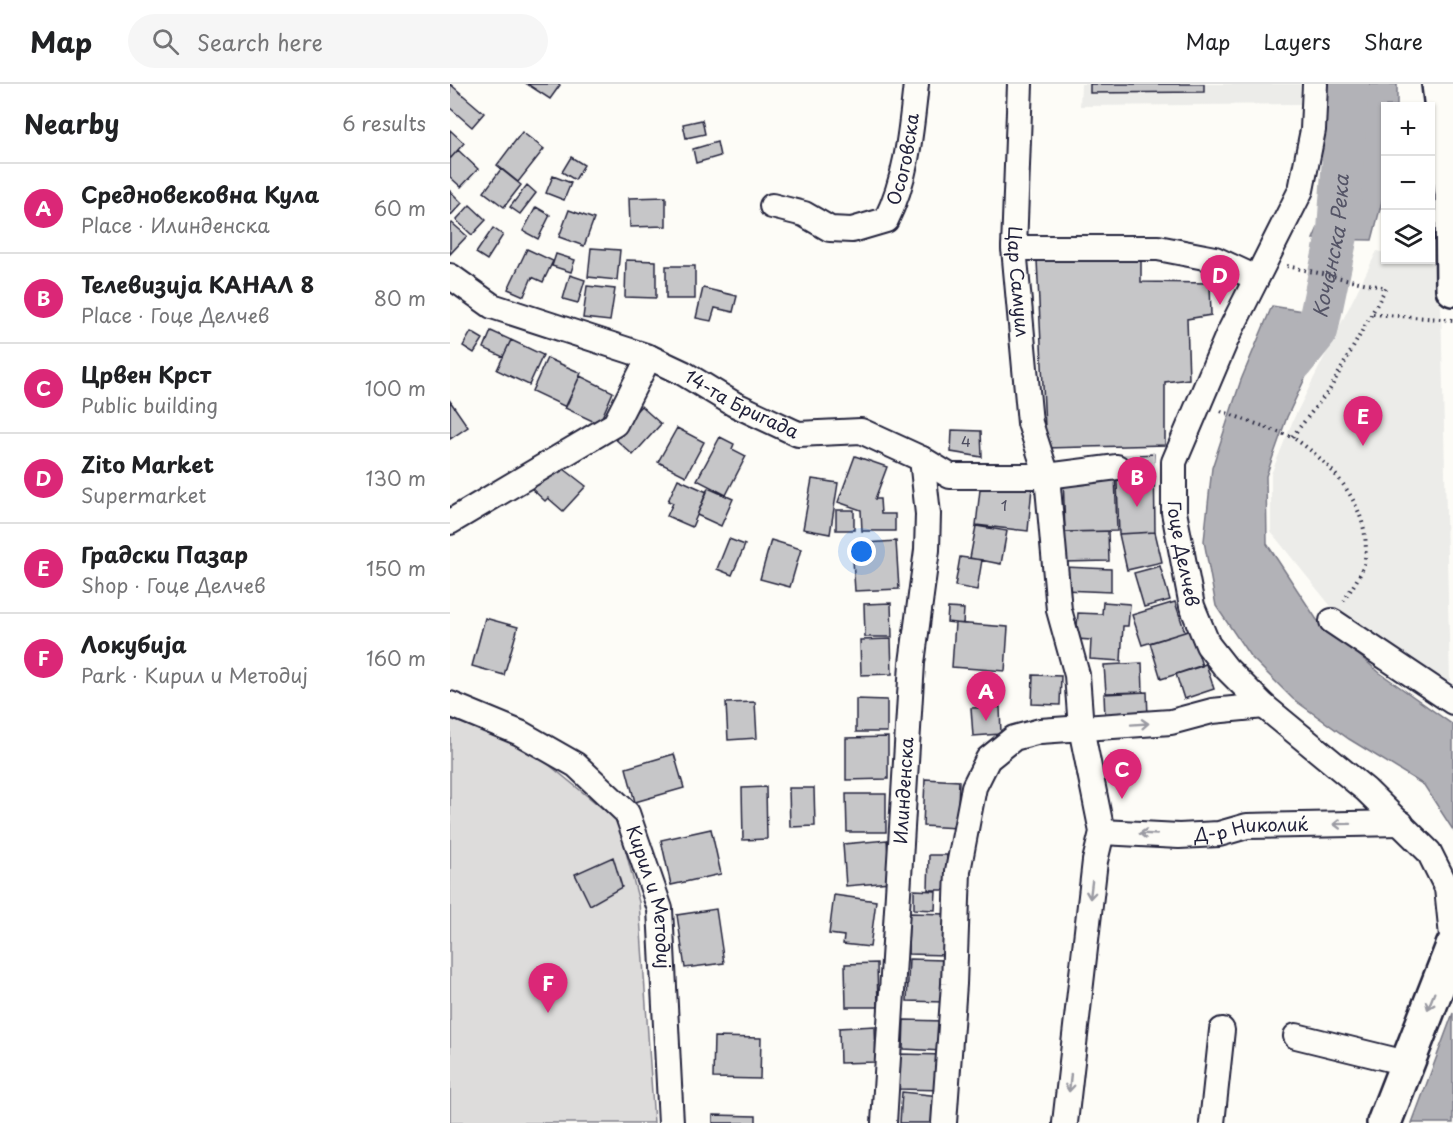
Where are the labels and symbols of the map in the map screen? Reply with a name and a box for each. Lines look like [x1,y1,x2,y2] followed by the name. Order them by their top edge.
[879,111,925,209] street label: Осоговска
[1304,173,1356,320] water label: Кочанска Река
[1002,226,1037,338] street label: Цар Самуил
[1200,256,1240,305] pin: D
[680,362,804,445] street label: 14-та Бригада
[1344,396,1382,446] pin: E
[961,429,971,452] house number: 4
[1118,458,1156,507] pin: B
[1001,493,1007,516] house number: 1
[1162,501,1207,608] street label: Гоце Делчев
[847,537,876,566] your location
[966,672,1006,721] pin: A
[1129,718,1149,729] one-way arrow
[886,735,920,845] street label: Илинденска
[1102,750,1142,799] pin: C
[1193,810,1309,847] street label: Д-р Николиќ
[1333,819,1353,830] one-way arrow
[620,821,678,969] street label: Кирил и Методиј
[1139,829,1159,840] one-way arrow
[1086,879,1097,899] one-way arrow
[528,964,568,1013] pin: F
[1425,991,1436,1009] one-way arrow
[1064,1073,1075,1093] one-way arrow

